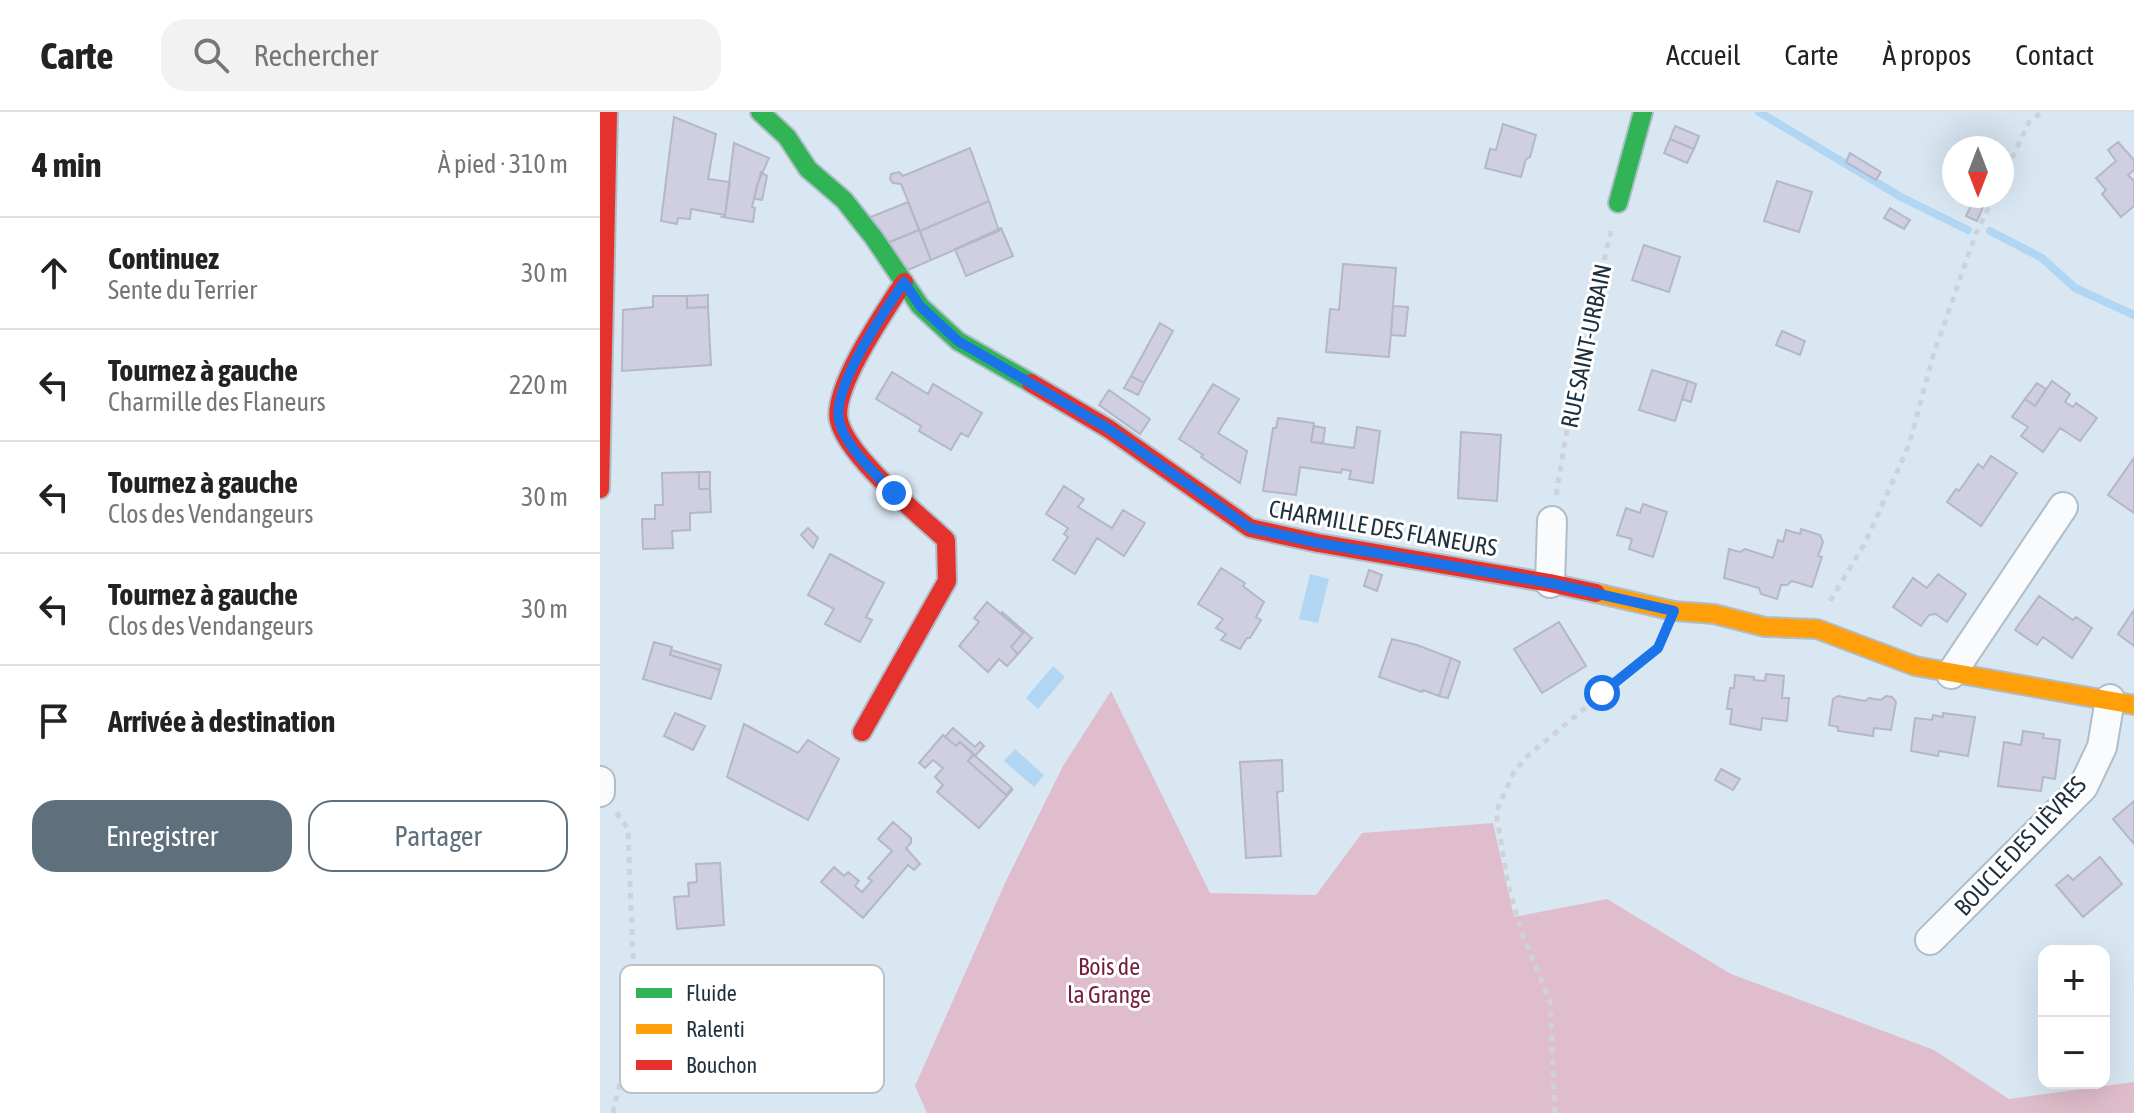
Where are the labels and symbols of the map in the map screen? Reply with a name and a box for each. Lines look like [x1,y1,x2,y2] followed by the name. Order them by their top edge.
[1942,136,2014,208] north arrow
[1555,262,1617,430] street label: RUE SAINT-URBAIN
[876,475,912,511] route end
[1267,495,1499,561] street label: CHARMILLE DES FLANEURS
[1584,675,1620,711] route start
[1949,771,2091,921] street label: BOUCLE DES LIÈVRES
[1067,953,1151,1008] park label: Bois de la Grange
[620,965,884,1093] legend
[686,980,737,1006] text: Fluide
[686,1016,745,1042] text: Ralenti
[686,1052,757,1078] text: Bouchon

